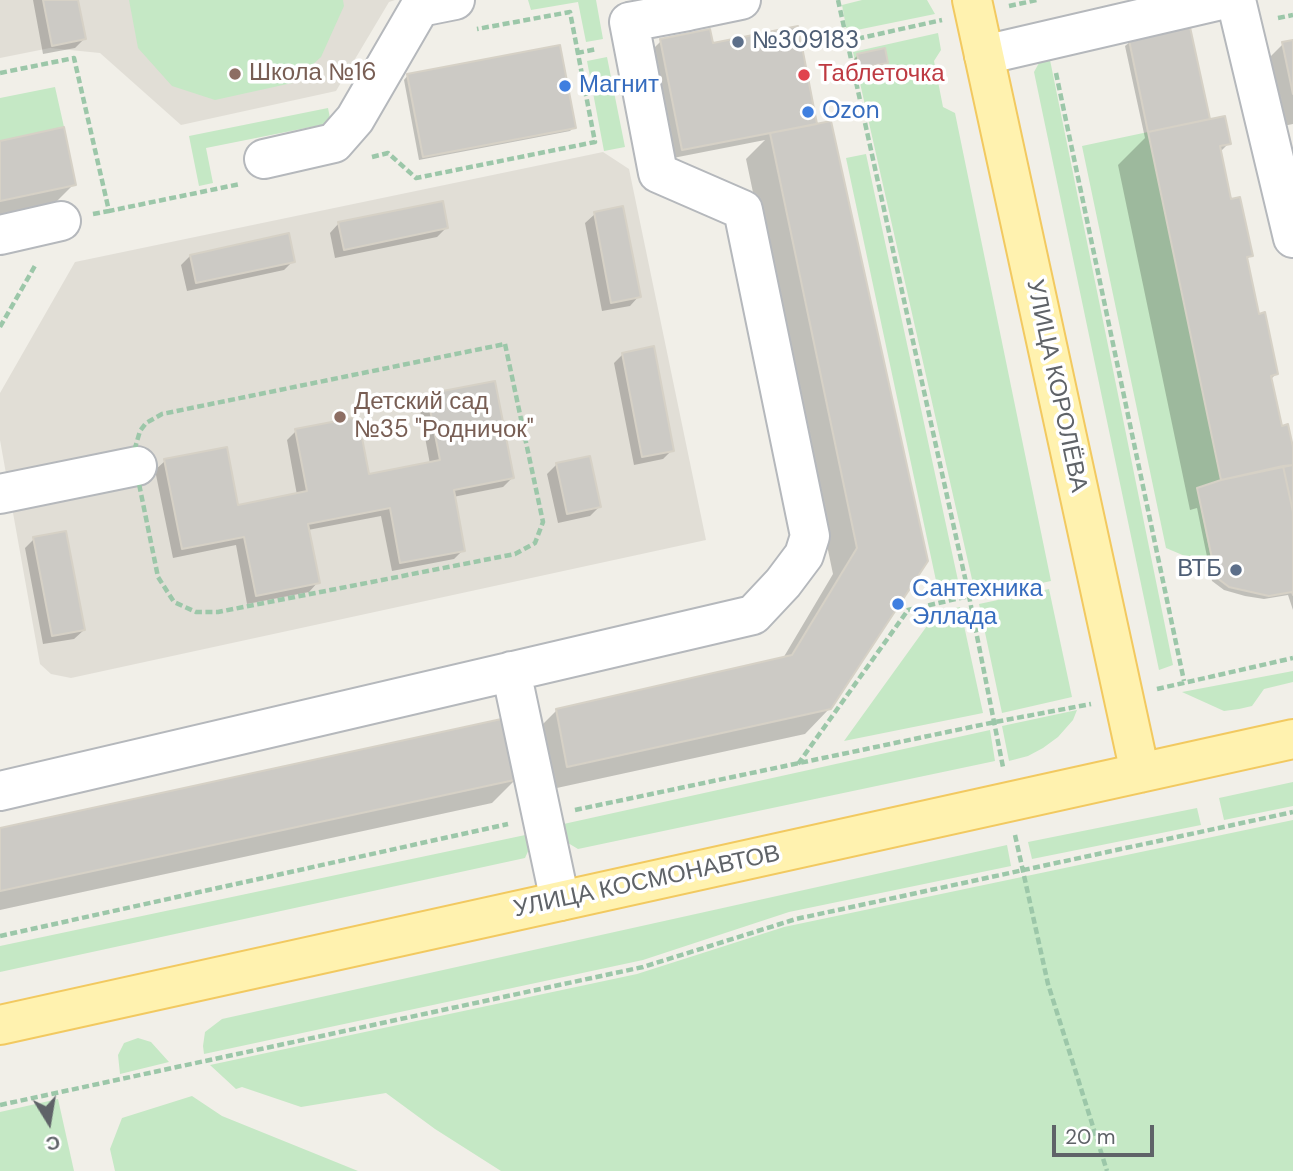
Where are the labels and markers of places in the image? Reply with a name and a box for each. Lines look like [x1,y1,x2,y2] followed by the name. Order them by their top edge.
[752,28,859,56] place label: №309183
[730,34,746,50] marker: №309183
[249,60,377,88] place label: Школа №16
[818,61,945,89] place label: Таблеточка
[227,66,243,82] marker: Школа №16
[796,67,812,83] marker: Таблеточка
[579,72,659,100] place label: Магнит
[557,78,573,94] marker: Магнит
[822,98,880,126] place label: Ozon
[800,104,816,120] marker: Ozon
[354,389,534,445] place label: Детский сад №35 "Родничок"
[332,409,348,425] marker: Детский сад №35 "Родничок"
[1177,556,1222,584] place label: ВТБ
[1228,562,1244,578] marker: ВТБ
[912,576,1043,632] place label: Сантехника Эллада
[890,596,906,612] marker: Сантехника Эллада

